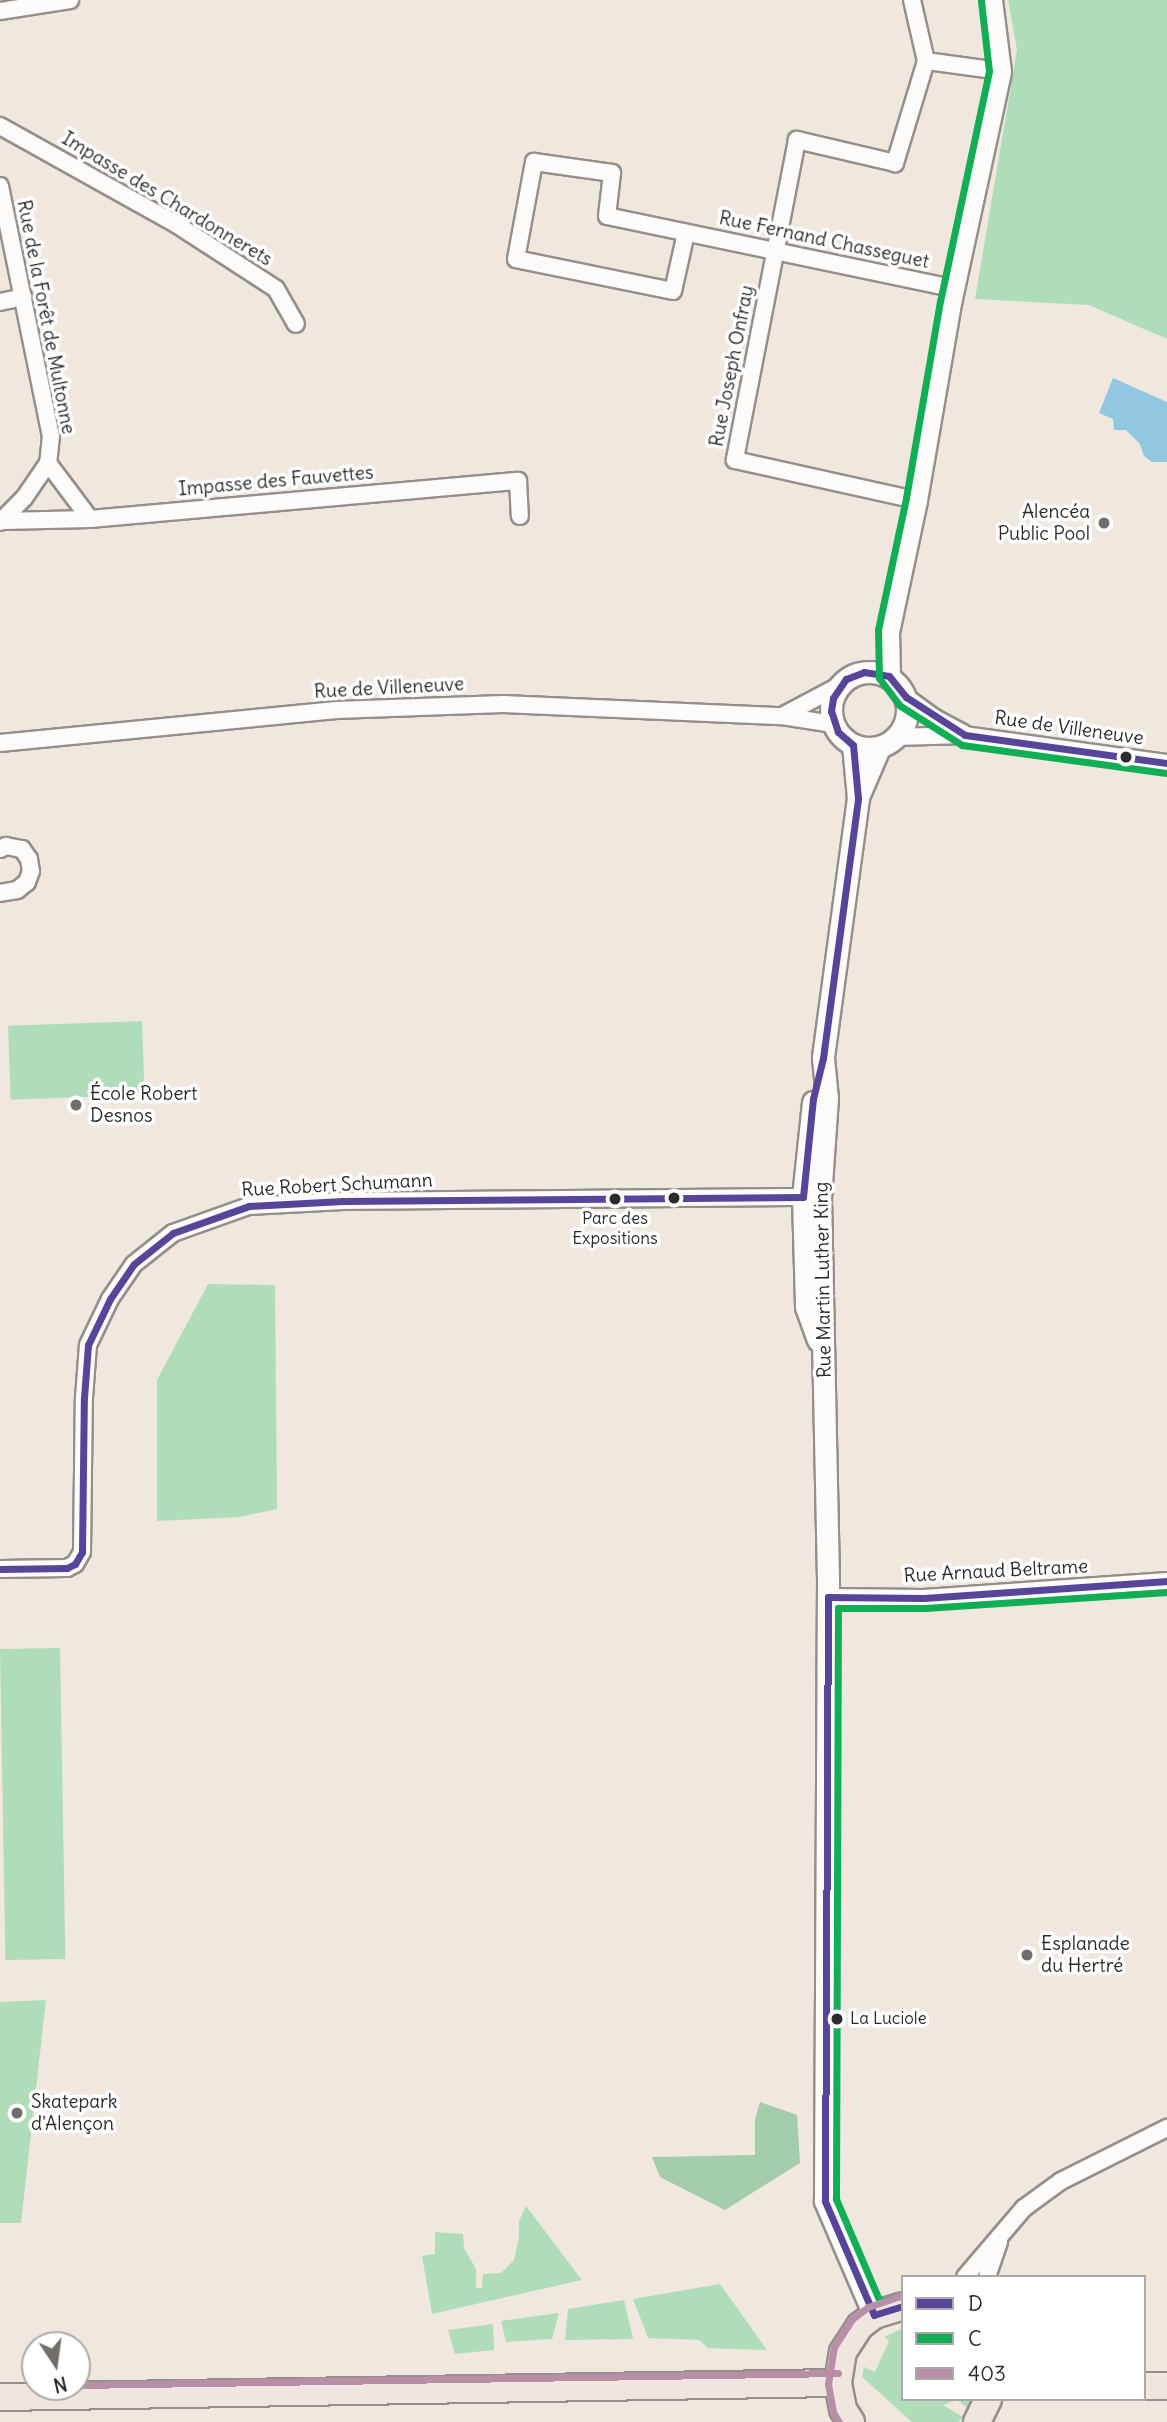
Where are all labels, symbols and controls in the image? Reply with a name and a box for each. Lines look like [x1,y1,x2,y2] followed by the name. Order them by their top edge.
[58,127,276,271] street label: Impasse des Chardonnerets
[12,198,80,436] street label: Rue de la Forêt de Multonne
[717,207,931,273] street label: Rue Fernand Chasseguet
[705,283,759,449] street label: Rue Joseph Onfray
[178,461,374,501] street label: Impasse des Fauvettes
[998,501,1090,545] place label: Alencéa Public Pool
[1096,515,1112,531] marker: Alencéa Public Pool
[313,673,465,703] street label: Rue de Villeneuve
[993,706,1145,750] street label: Rue de Villeneuve
[1119,750,1133,764] unlabelled marker
[90,1083,198,1127] place label: École Robert Desnos
[68,1097,84,1113] marker: École Robert Desnos
[241,1169,433,1201] street label: Rue Robert Schumann
[810,1182,836,1378] street label: Rue Martin Luther King
[667,1191,681,1205] unlabelled marker
[608,1192,622,1206] marker: Parc des Expositions
[572,1209,658,1249] place label: Parc des Expositions
[903,1555,1089,1587] street label: Rue Arnaud Beltrame
[1041,1933,1130,1977] place label: Esplanade du Hertré
[1019,1947,1035,1963] marker: Esplanade du Hertré
[850,2009,927,2029] place label: La Luciole
[830,2012,844,2026] marker: La Luciole
[31,2091,118,2135] place label: Skatepark d'Alençon
[9,2105,25,2121] marker: Skatepark d'Alençon
[901,2275,1146,2401] legend
[968,2290,983,2317] text: D
[968,2325,982,2352] text: C
[21,2331,91,2401] north arrow
[968,2360,1006,2387] text: 403
[51,2371,69,2398] text: N

